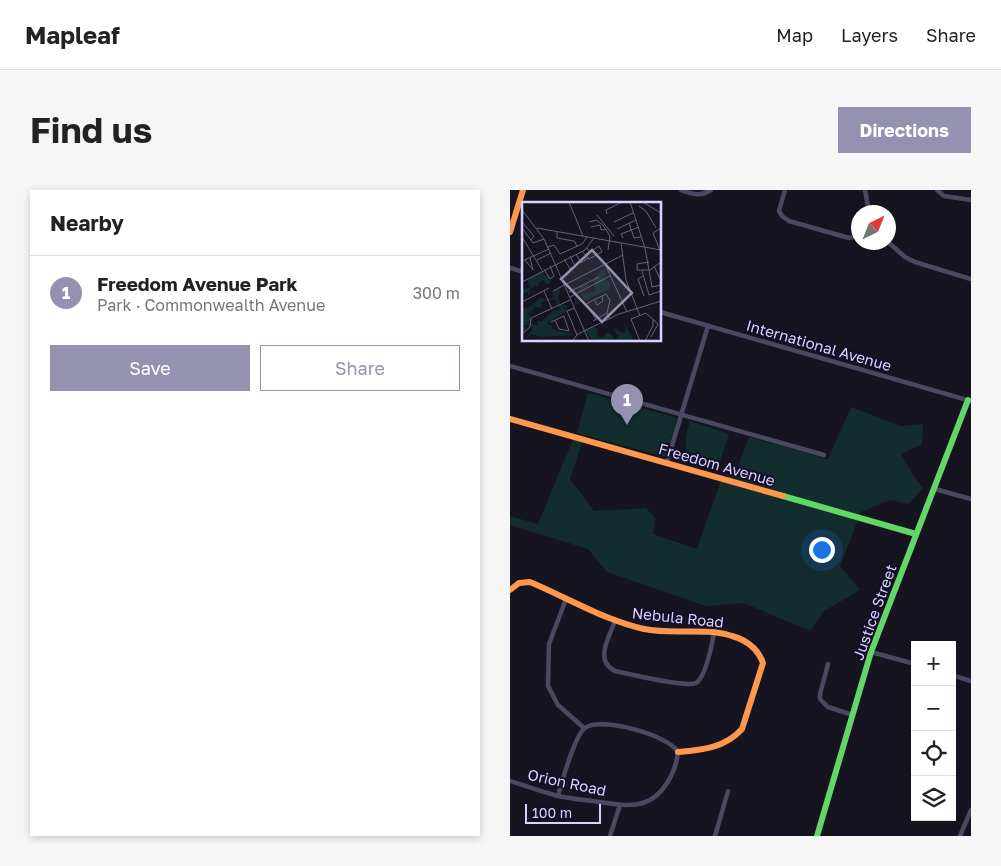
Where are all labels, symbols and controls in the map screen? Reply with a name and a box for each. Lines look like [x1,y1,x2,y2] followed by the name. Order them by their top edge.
[25,20,120,49] text: Mapleaf
[776,24,813,46] text: Map
[841,24,898,46] text: Layers
[926,24,976,46] text: Share
[838,107,971,153] button: Directions
[30,109,152,151] text: Find us
[522,202,661,341] inset map
[851,205,896,250] north arrow
[50,210,124,236] text: Nearby
[97,272,298,295] text: Freedom Avenue Park
[62,283,70,303] text: 1
[413,283,460,303] text: 300 m
[97,295,325,315] text: Park · Commonwealth Avenue
[744,316,894,374] street label: International Avenue
[50,345,250,391] button: Save
[260,345,460,391] button: Share
[611,384,643,425] pin: 1
[657,439,778,489] street label: Freedom Avenue
[809,537,835,563] your location
[848,562,900,662] street label: Justice Street
[631,603,725,631] street label: Nebula Road
[911,641,956,821] map controls
[911,641,956,686] button: +
[911,686,956,731] button: −
[911,731,956,776] button: locate
[526,765,608,799] street label: Orion Road
[911,776,956,821] button: layers
[525,801,601,824] scale bar
[532,804,572,821] text: 100 m

